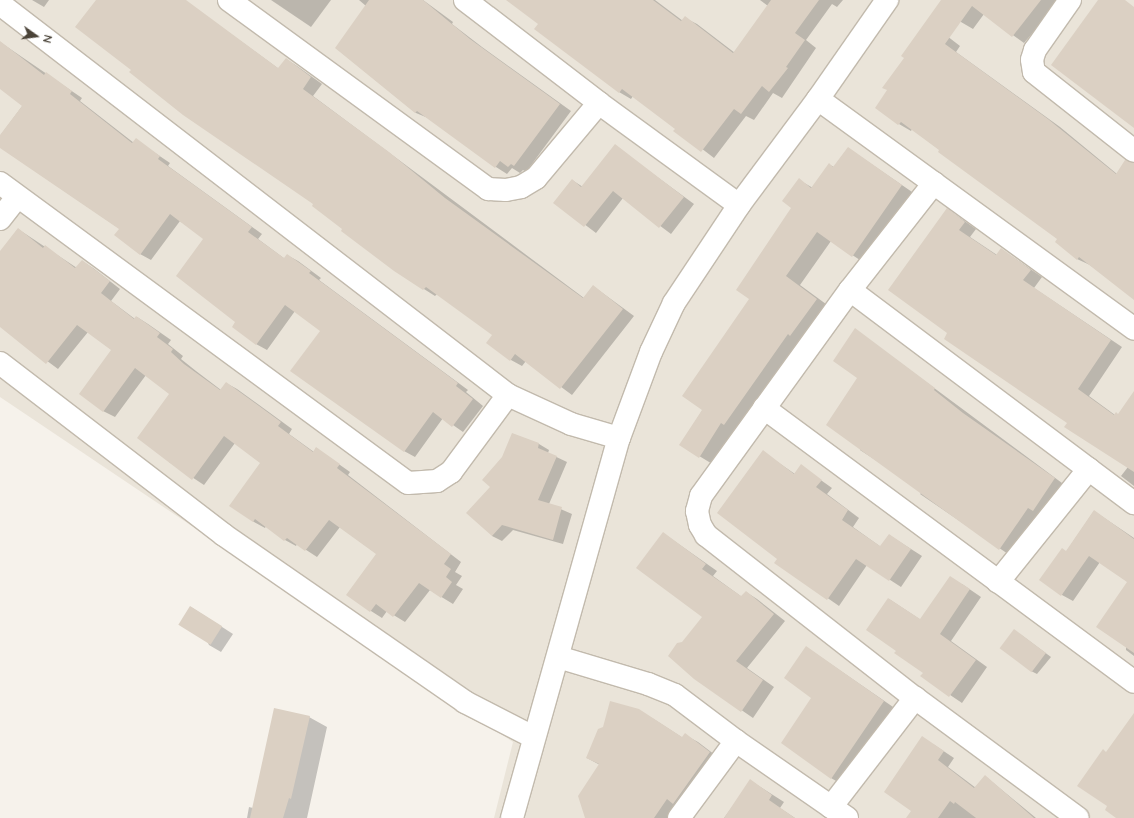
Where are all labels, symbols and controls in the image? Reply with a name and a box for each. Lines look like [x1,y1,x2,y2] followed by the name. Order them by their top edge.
[16,16,56,56] north arrow
[40,33,55,45] text: N

